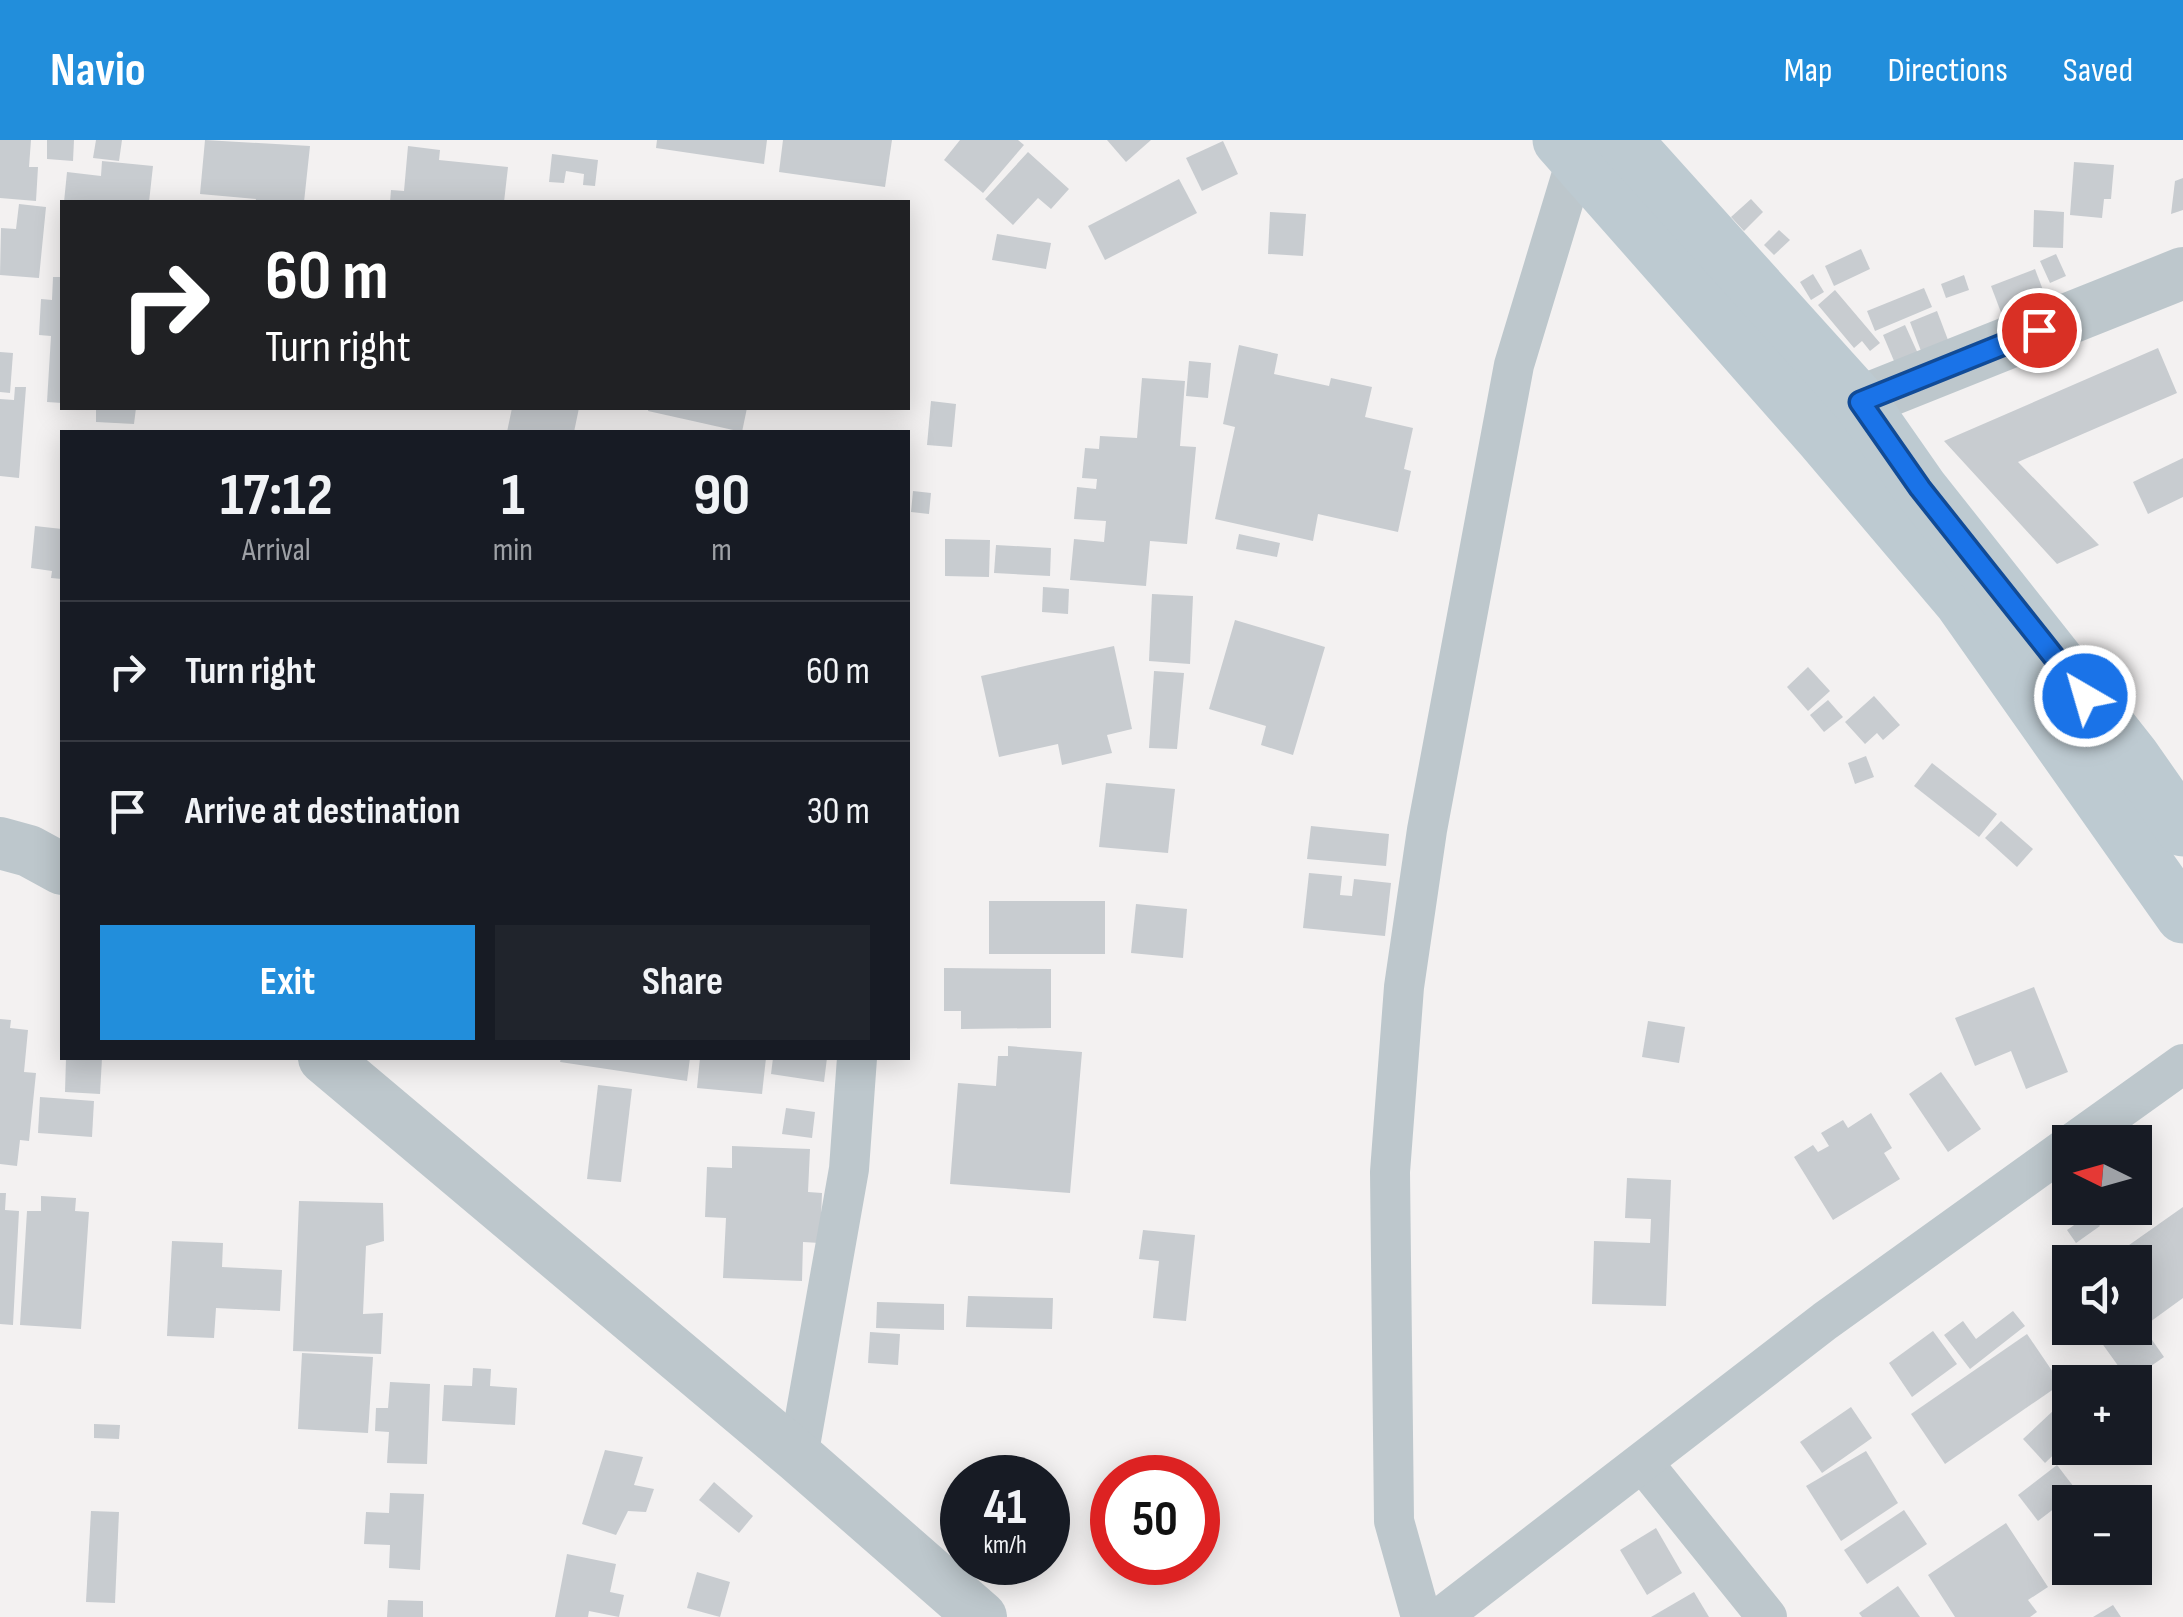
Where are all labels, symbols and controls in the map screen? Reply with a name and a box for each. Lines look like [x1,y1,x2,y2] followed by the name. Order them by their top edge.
[50,42,146,99] text: Navio
[1784,49,1833,92] text: Map
[1888,49,2008,92] text: Directions
[2063,49,2133,92] text: Saved
[265,235,389,319] text: 60 m
[100,240,230,370] icon: right
[1997,288,2082,373] pin
[2012,303,2067,358] icon: arrive
[265,320,411,375] text: Turn right
[220,460,333,532] text: 17:12
[501,460,525,532] text: 1
[693,460,750,532] text: 90
[242,531,311,570] text: Arrival
[493,531,533,570] text: min
[711,531,732,570] text: m
[100,644,155,699] icon: right
[2033,644,2137,748] position arrow
[185,649,316,694] text: Turn right
[806,649,870,694] text: 60 m
[100,784,155,839] icon: arrive
[185,789,460,834] text: Arrive at destination
[807,789,870,834] text: 30 m
[100,925,475,1040] button: Exit
[495,925,870,1040] button: Share
[2052,1125,2152,1225] north arrow
[2052,1125,2152,1585] map controls
[2052,1245,2152,1345] button: sound
[2052,1365,2152,1465] button: +
[1090,1455,1220,1585] speed limit sign: 50
[984,1478,1026,1538] text: 41
[2052,1485,2152,1585] button: −
[983,1530,1027,1561] text: km/h

